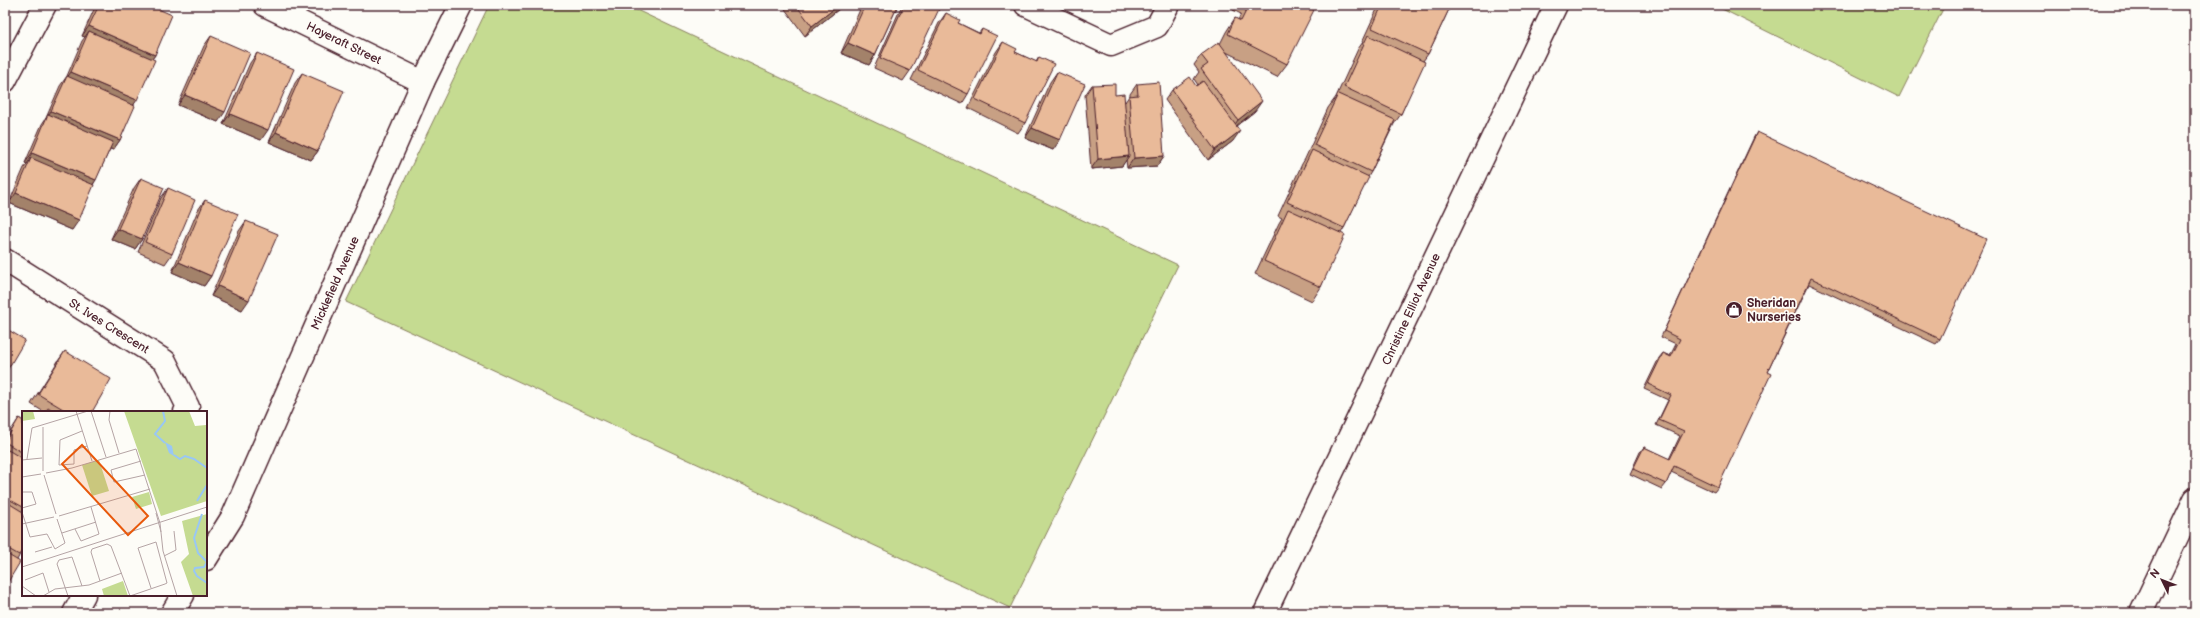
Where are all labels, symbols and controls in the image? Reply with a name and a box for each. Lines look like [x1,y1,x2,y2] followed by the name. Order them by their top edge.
[304,19,384,68] street label: Hayeraft Street
[308,234,363,332] street label: Micklefield Avenue
[1379,251,1444,368] street label: Christine Elliot Avenue
[66,296,152,357] street label: St. Ives Crescent
[1747,296,1801,325] place label: Sheridan Nurseries
[1724,300,1744,320] shop icon: Sheridan Nurseries
[22,411,207,596] inset map
[2142,560,2182,600] north arrow
[2147,566,2163,581] text: N

